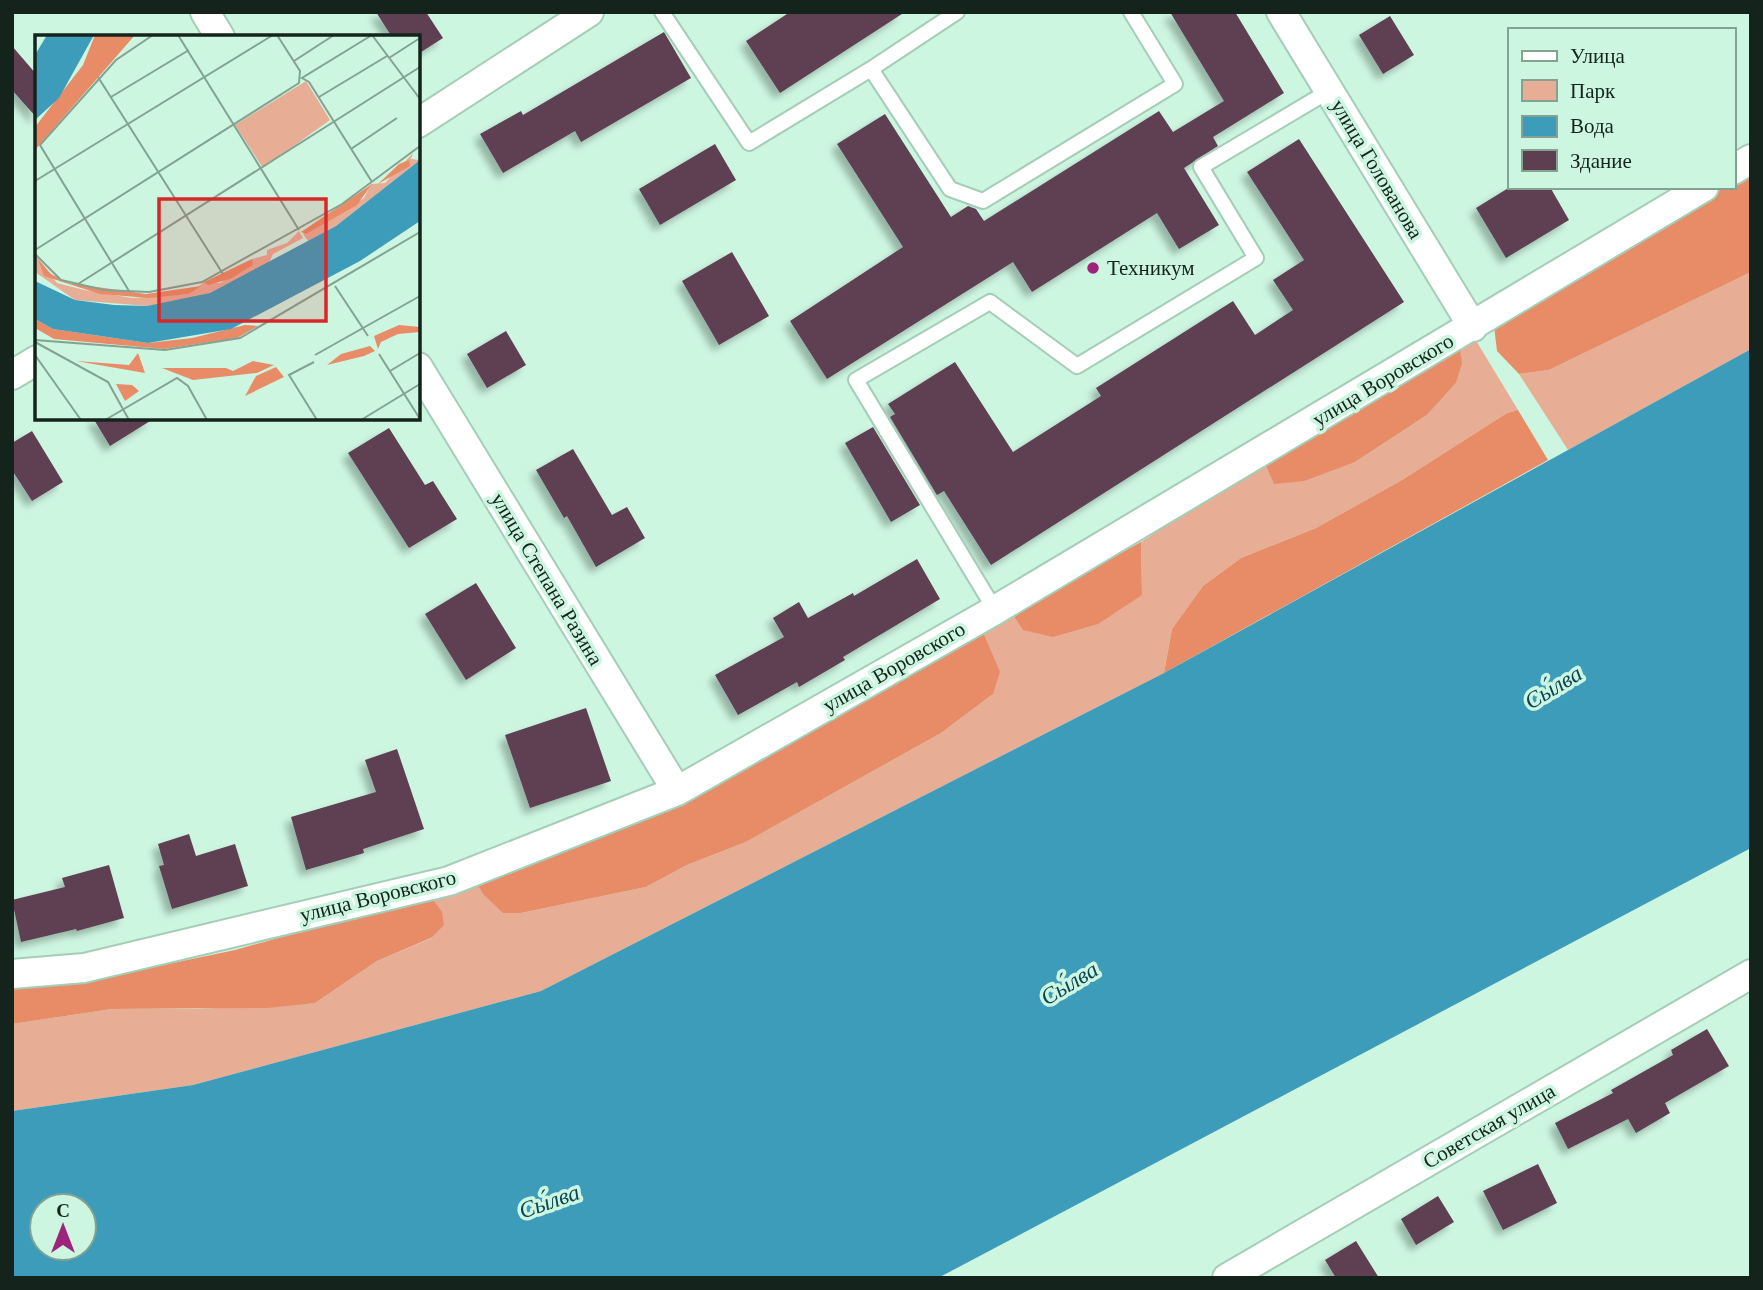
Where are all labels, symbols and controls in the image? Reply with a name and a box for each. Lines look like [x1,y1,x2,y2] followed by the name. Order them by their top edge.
[1508,28,1735,189] legend
[35,35,420,420] inset map
[1570,44,1625,68] text: Улица
[1570,79,1616,103] text: Парк
[1326,95,1428,244] street label: улица Голованова
[1570,114,1615,138] text: Вода
[1570,149,1632,173] text: Здание
[1107,256,1194,280] place label: Техникум
[1085,260,1101,276] marker: Техникум
[1308,329,1458,431] street label: улица Воровского
[486,488,608,670] street label: улица Степана Разина
[819,617,969,717] street label: улица Воровского
[1520,660,1586,714] water label: Сы́лва
[297,865,459,927] street label: улица Воровского
[1036,956,1102,1010] water label: Сы́лва
[1419,1078,1560,1173] street label: Советская улица
[515,1179,583,1223] water label: Сы́лва
[28,1192,98,1262] north arrow
[56,1200,70,1221] text: С

